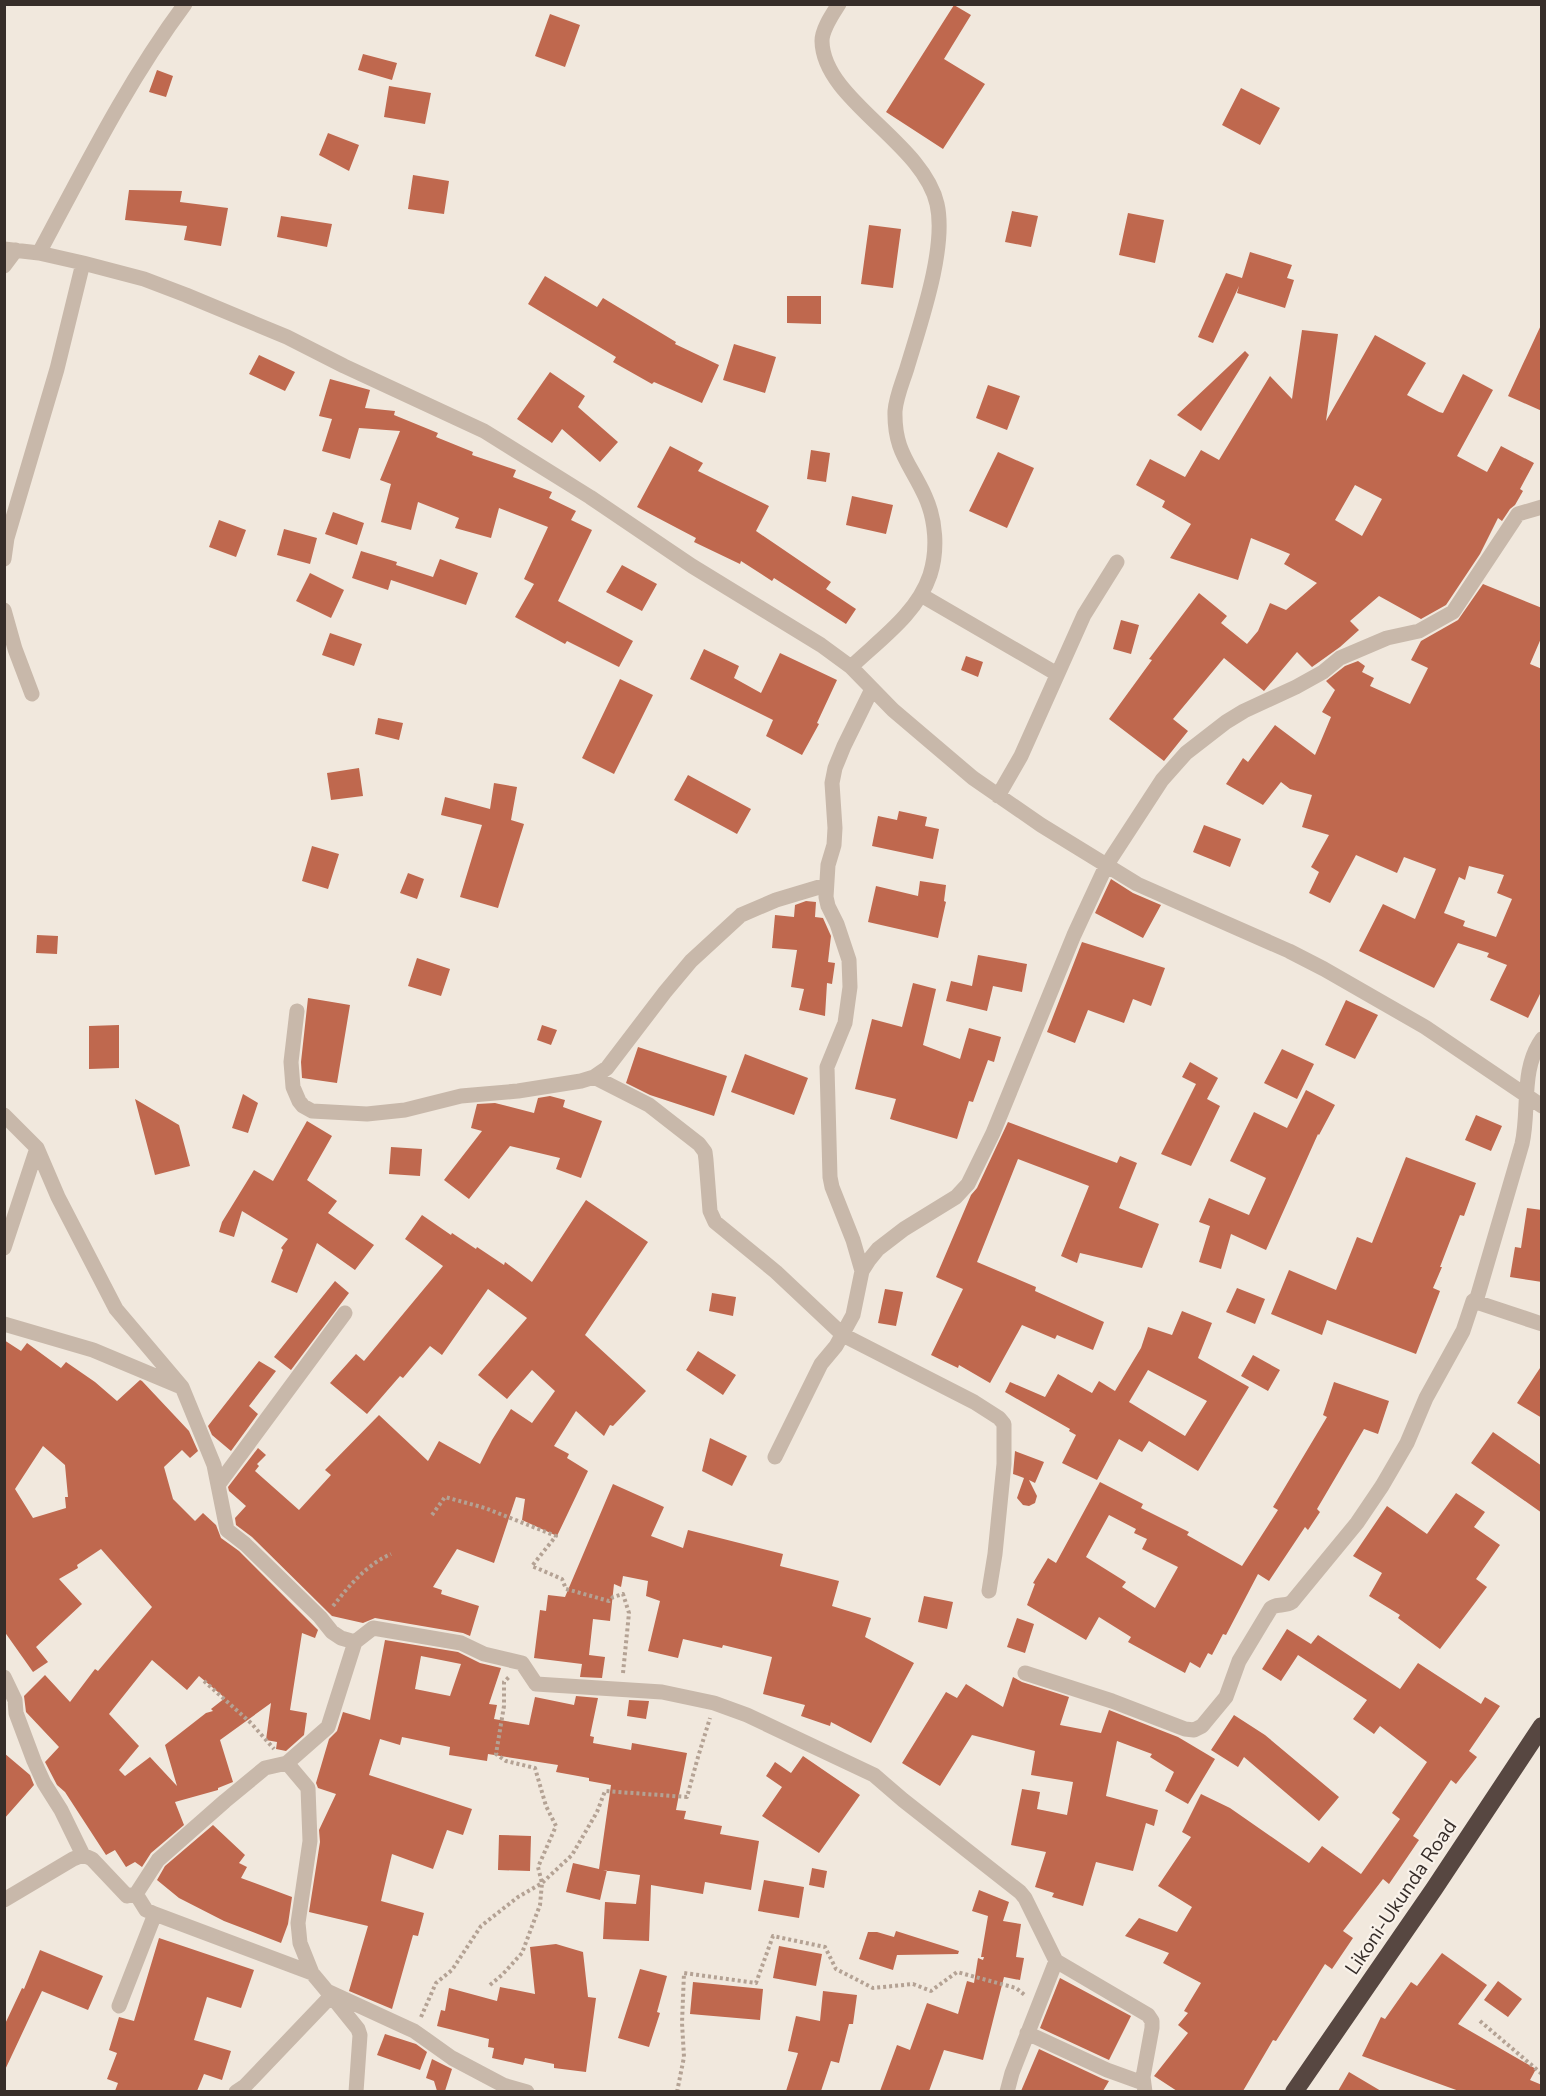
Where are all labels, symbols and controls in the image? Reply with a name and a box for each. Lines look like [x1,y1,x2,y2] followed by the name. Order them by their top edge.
[1339,1814,1463,1980] street label: Likoni-Ukunda Road

